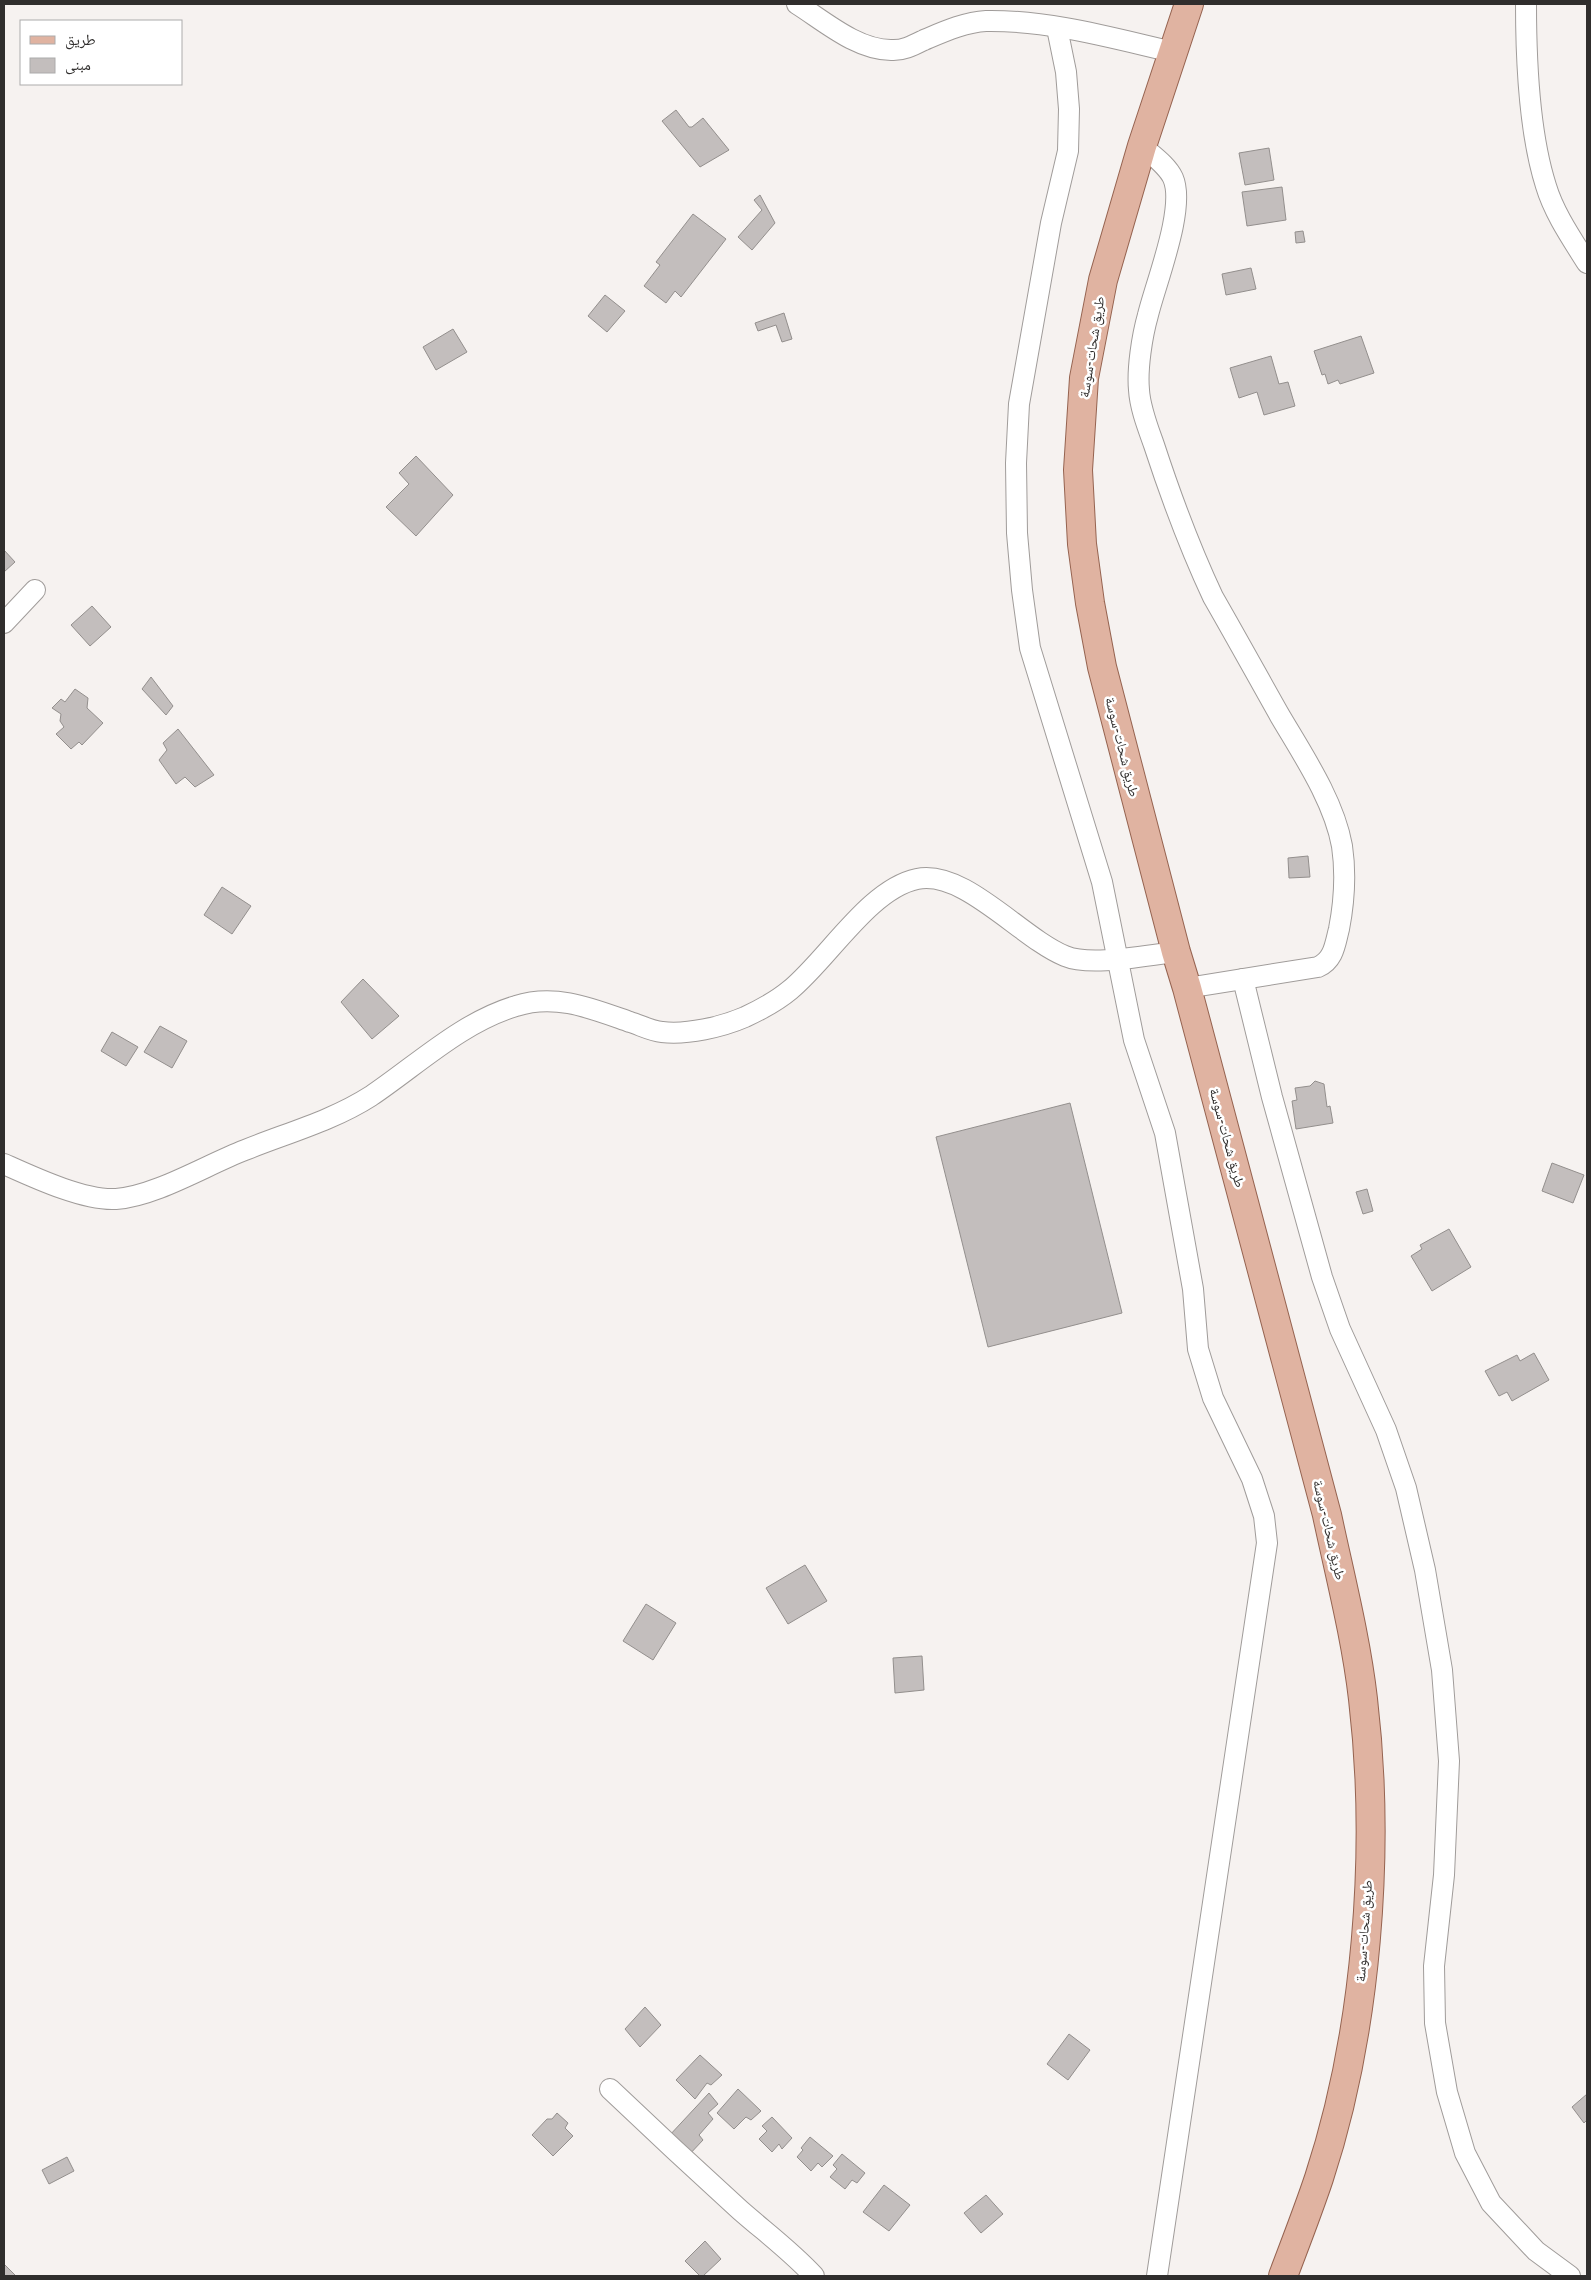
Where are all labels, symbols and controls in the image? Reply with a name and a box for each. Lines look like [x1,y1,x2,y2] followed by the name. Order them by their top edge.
[20,20,182,85] legend
[65,31,96,50] text: طريق
[65,56,91,75] text: مبنى
[1076,295,1109,399] street label: طريق شحات-سوسة
[1100,695,1143,799] street label: طريق شحات-سوسة
[1205,1086,1248,1190] street label: طريق شحات-سوسة
[1308,1478,1349,1582] street label: طريق شحات-سوسة
[1352,1879,1377,1983] street label: طريق شحات-سوسة

